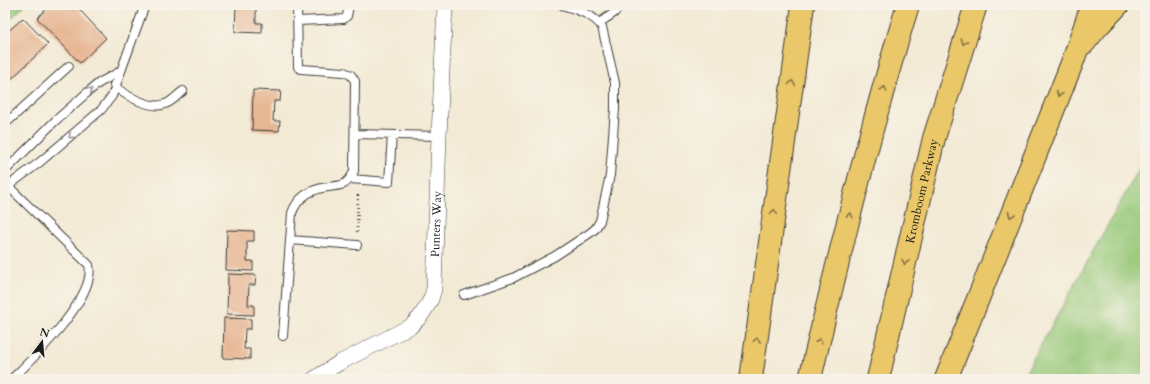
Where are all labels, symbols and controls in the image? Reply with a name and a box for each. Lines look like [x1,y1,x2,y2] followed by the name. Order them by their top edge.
[960,39,969,46] one-way arrow
[788,80,797,86] one-way arrow
[879,86,887,92] one-way arrow
[85,88,92,95] one-way arrow
[1056,90,1064,97] one-way arrow
[68,131,76,138] one-way arrow
[902,136,942,245] street label: Kromboom Parkway
[427,190,445,257] street label: Punters Way
[770,209,779,215] one-way arrow
[1008,211,1016,218] one-way arrow
[845,212,854,219] one-way arrow
[902,259,910,265] one-way arrow
[22,322,62,362] north arrow
[38,324,52,342] text: N
[752,337,761,343] one-way arrow
[814,338,822,344] one-way arrow

